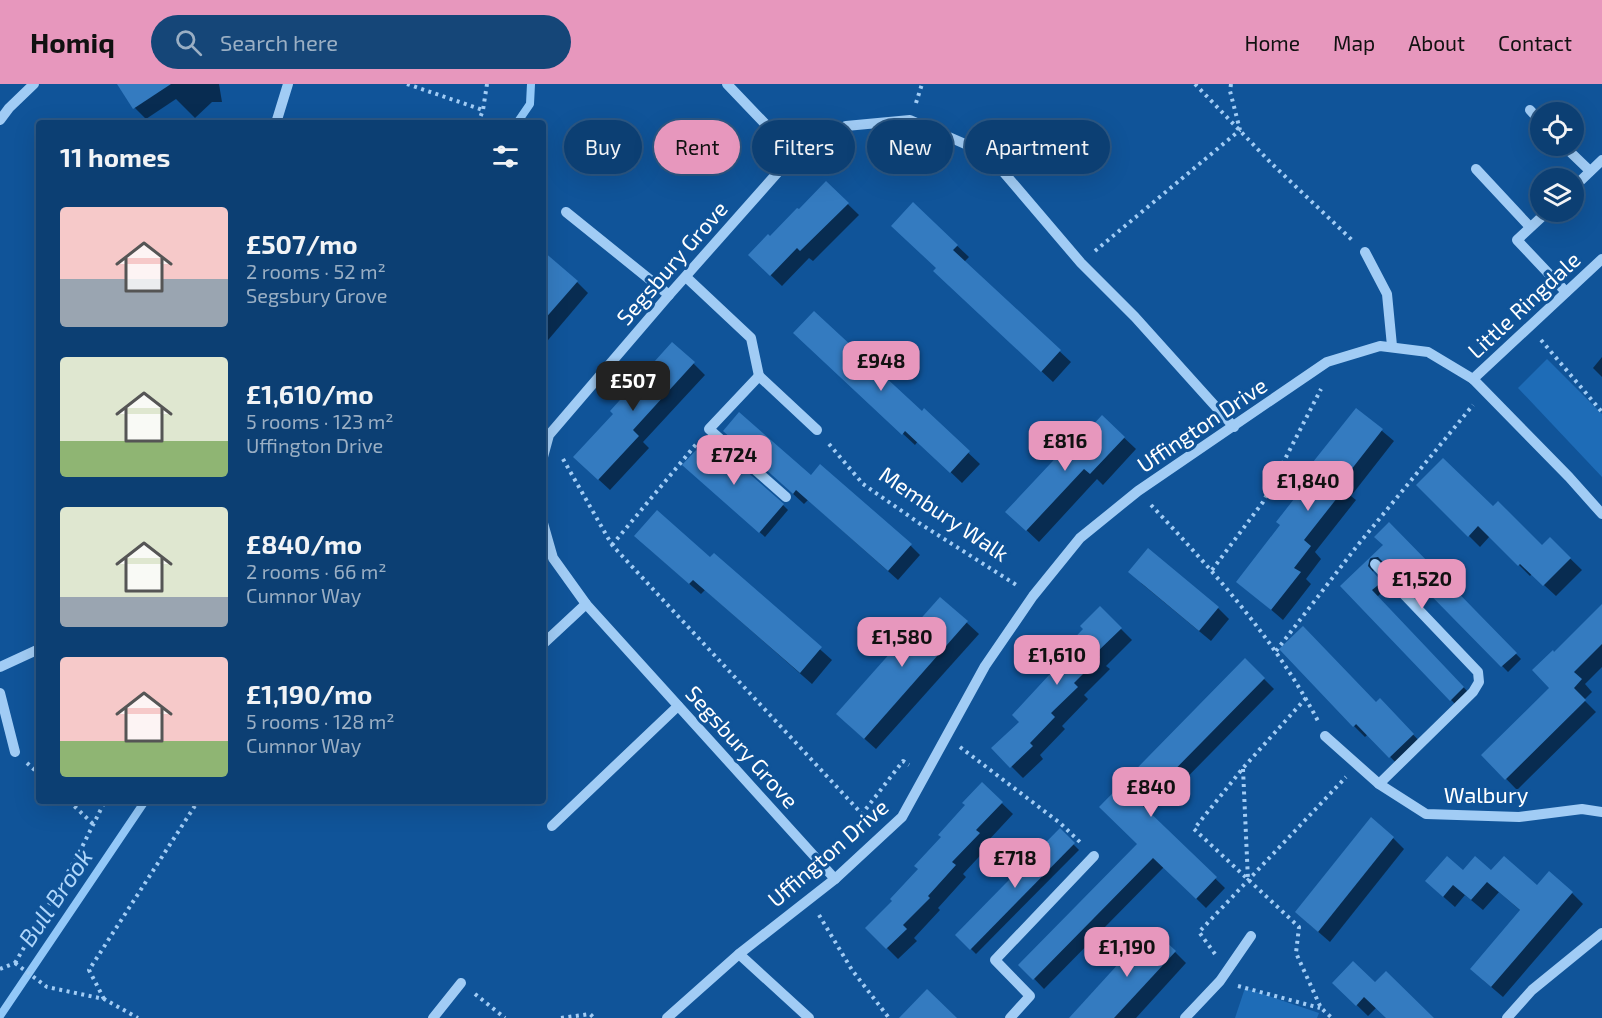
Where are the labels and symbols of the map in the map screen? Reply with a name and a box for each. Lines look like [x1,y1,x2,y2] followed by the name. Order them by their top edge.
[610,195,732,330] street label: Segsbury Grove
[1462,246,1585,363] street label: Little Ringdale
[845,341,917,392] pin: £948
[597,361,669,412] pin: £507
[1132,371,1271,477] street label: Uffington Drive
[1029,421,1101,472] pin: £816
[698,435,770,486] pin: £724
[875,460,1014,566] street label: Membury Walk
[1259,461,1357,512] pin: £1,840
[1373,559,1471,610] pin: £1,520
[853,617,951,668] pin: £1,580
[1008,635,1106,686] pin: £1,610
[681,680,804,813] street label: Segsbury Grove
[1115,767,1187,818] pin: £840
[1444,781,1529,807] street label: Walbury
[762,793,893,912] street label: Uffington Drive
[979,838,1051,889] pin: £718
[12,843,98,951] water label: Bull Brook
[1078,927,1176,978] pin: £1,190

